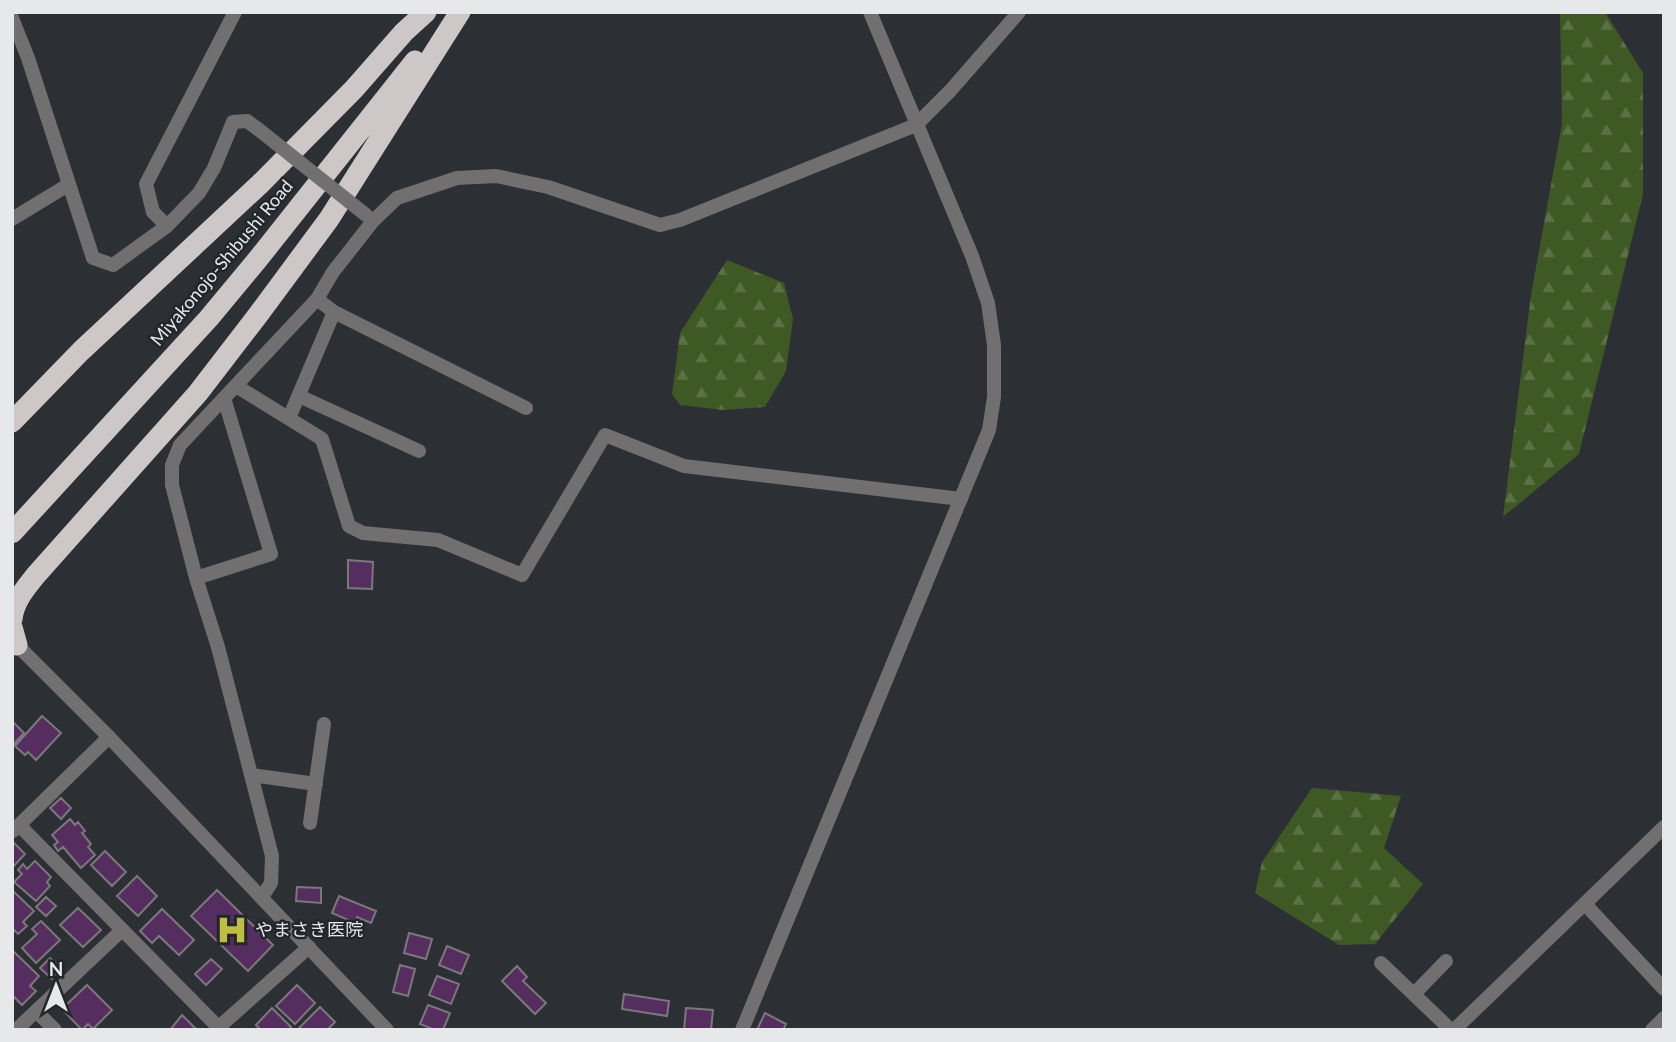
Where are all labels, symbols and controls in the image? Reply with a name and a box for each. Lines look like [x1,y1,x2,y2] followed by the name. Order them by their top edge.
[145,175,297,350] street label: Miyakonojo-Shibushi Road
[215,913,249,947] hospital icon: やまさき医院
[255,918,363,940] place label: やまさき医院
[21,951,91,1021] north arrow
[49,957,63,980] text: N

